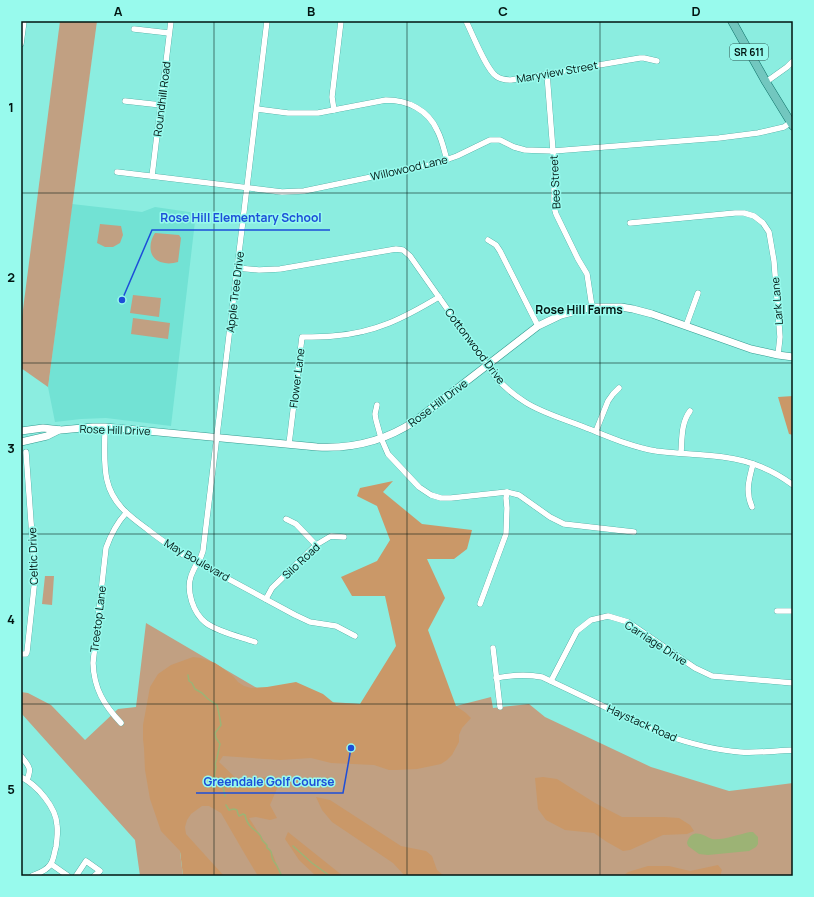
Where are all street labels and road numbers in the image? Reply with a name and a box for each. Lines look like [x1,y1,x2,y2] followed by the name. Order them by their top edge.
[730,44,768,60] road number: SR 611
[515,57,599,86] street label: Maryview Street
[149,61,174,137] street label: Roundhill Road
[369,151,449,184] street label: Willowood Lane
[546,155,563,209] street label: Bee Street
[222,250,247,333] street label: Apple Tree Drive
[767,276,786,326] street label: Lark Lane
[442,305,509,387] street label: Cottonwood Drive
[285,347,308,409] street label: Flower Lane
[405,375,471,430] street label: Rose Hill Drive
[79,421,151,438] street label: Rose Hill Drive
[24,526,41,585] street label: Celtic Drive
[162,535,233,584] street label: May Boulevard
[278,539,323,582] street label: Silo Road
[86,584,109,653] street label: Treetop Lane
[622,617,691,669] street label: Carriage Drive
[605,700,680,745] street label: Haystack Road

